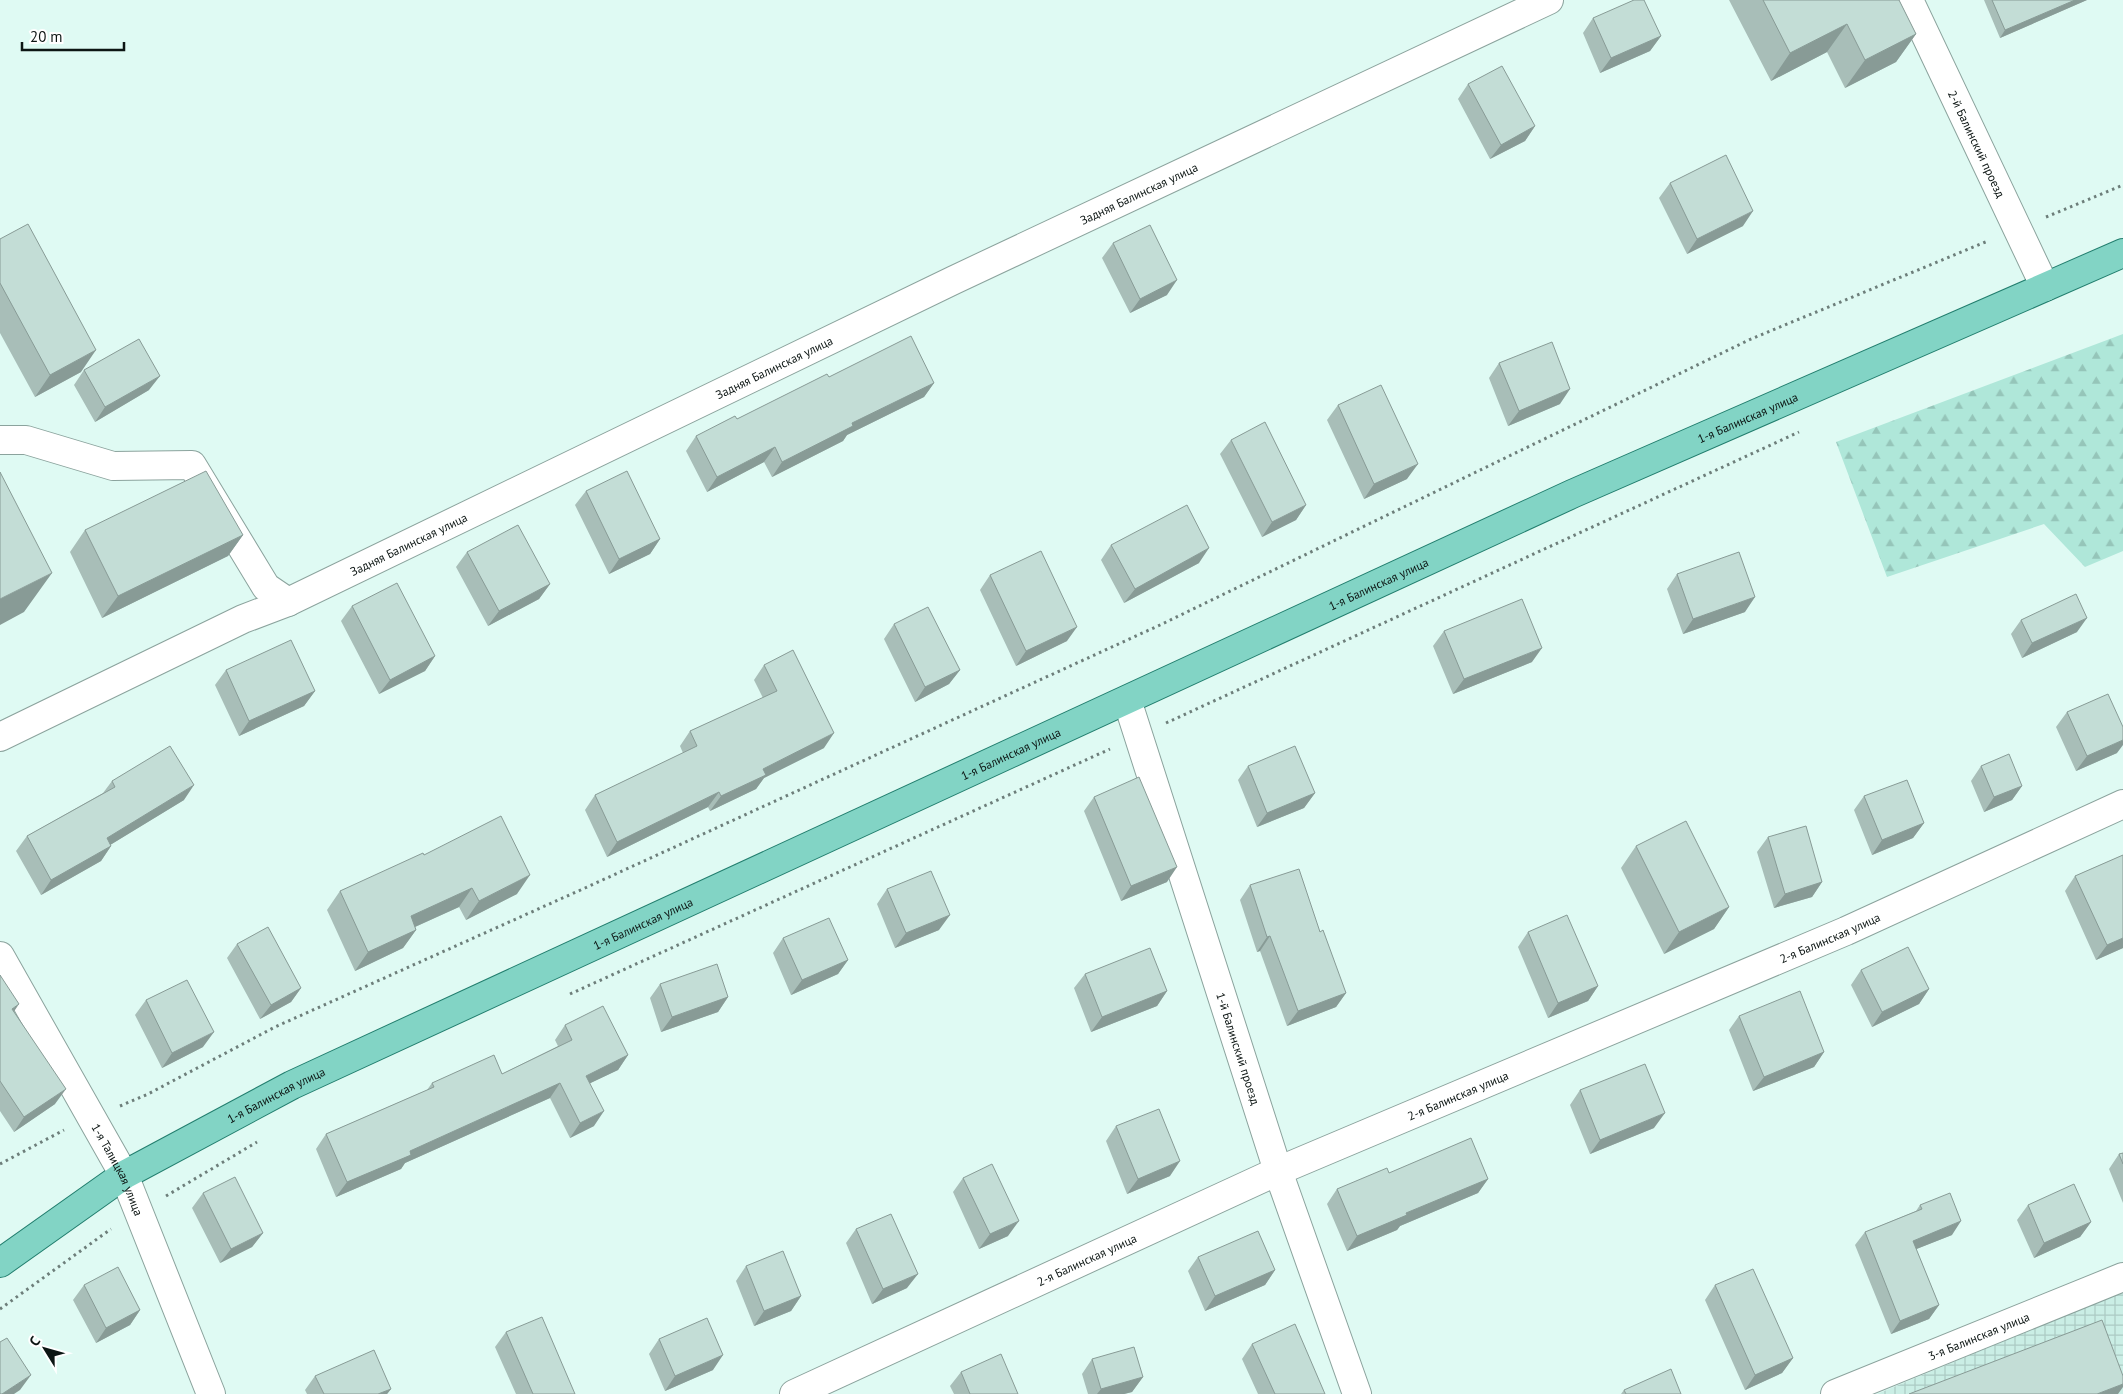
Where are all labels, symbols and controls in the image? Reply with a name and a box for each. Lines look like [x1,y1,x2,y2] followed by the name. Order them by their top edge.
[22,20,125,52] scale bar
[30,27,63,46] text: 20 m
[1945,88,2009,200] street label: 2-й Балинский проезд
[1077,159,1200,227] street label: Задняя Балинская улица
[713,332,835,402] street label: Задняя Балинская улица
[1695,389,1800,446] street label: 1-я Балинская улица
[347,509,470,578] street label: Задняя Балинская улица
[1326,554,1430,613] street label: 1-я Балинская улица
[958,724,1063,783] street label: 1-я Балинская улица
[591,894,695,953] street label: 1-я Балинская улица
[1777,909,1882,966] street label: 2-я Балинская улица
[1214,990,1264,1107] street label: 1-й Балинский проезд
[224,1063,327,1126] street label: 1-я Балинская улица
[1405,1067,1510,1123] street label: 2-я Балинская улица
[89,1121,147,1218] street label: 1-я Талицкая улица
[1034,1230,1139,1289] street label: 2-я Балинская улица
[1926,1308,2032,1363] street label: 3-я Балинская улица
[20,1324,70,1374] north arrow
[25,1332,44,1350] text: С

